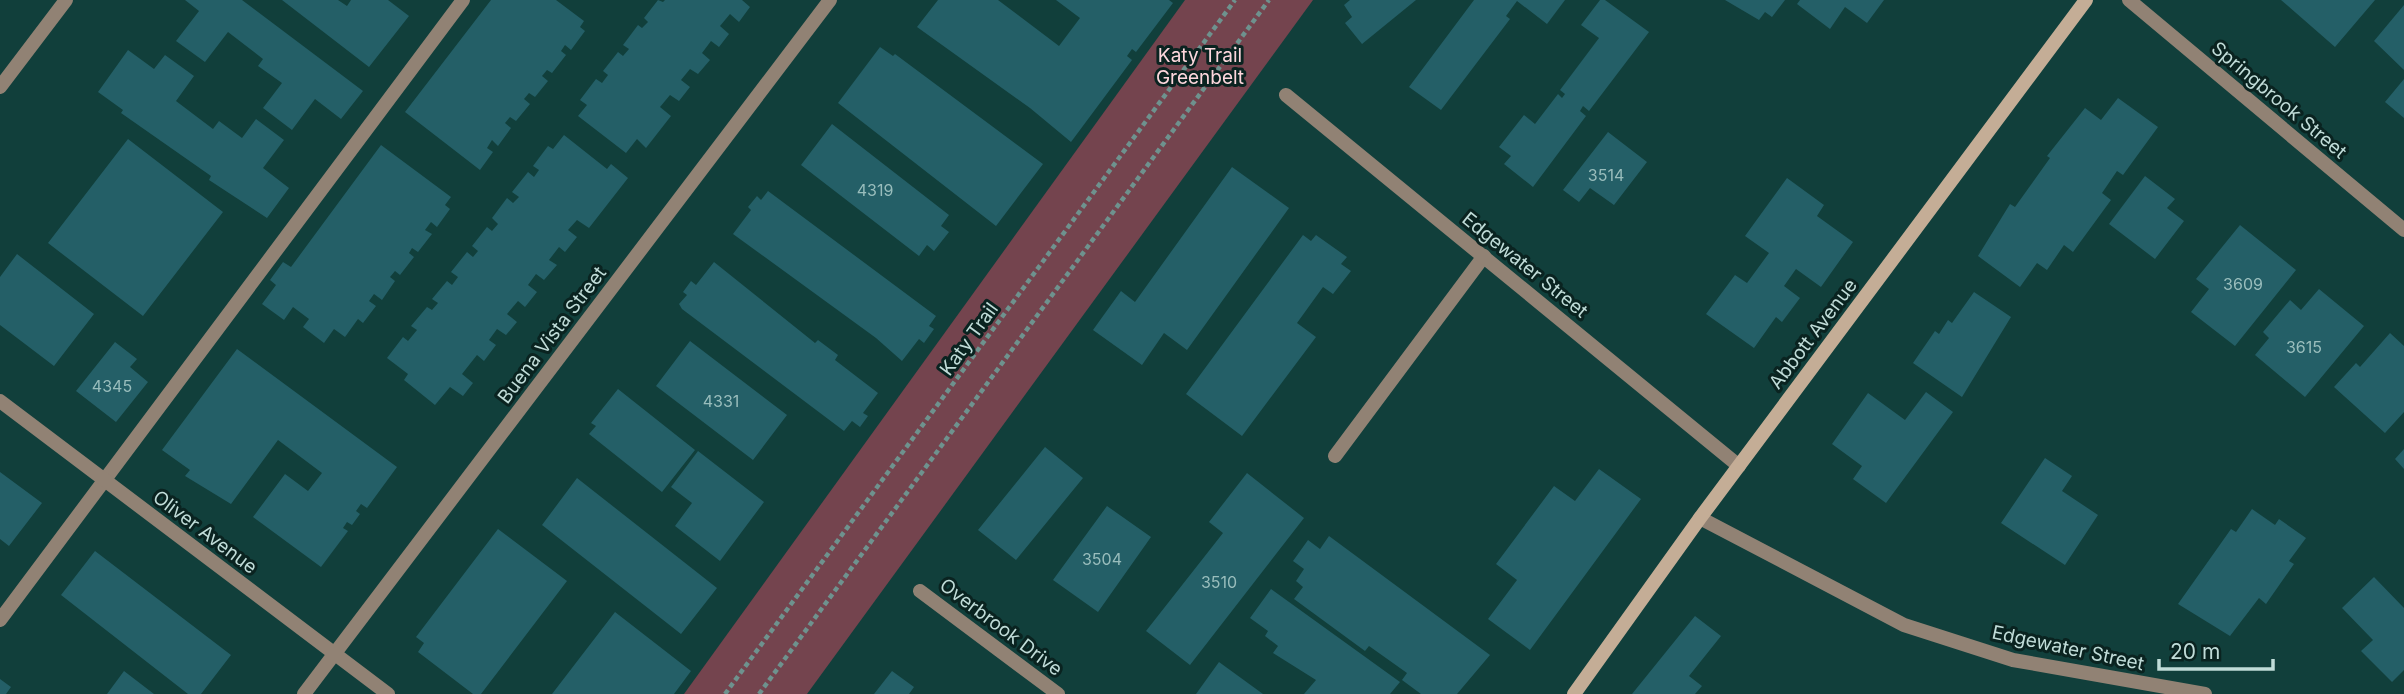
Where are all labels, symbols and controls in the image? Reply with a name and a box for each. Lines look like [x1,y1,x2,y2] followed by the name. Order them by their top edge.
[2207,37,2351,163] street label: Springbrook Street
[1156,44,1244,89] park label: Katy Trail Greenbelt
[1588,165,1624,185] house number: 3514
[857,180,893,200] house number: 4319
[1458,207,1592,323] street label: Edgewater Street
[493,262,611,408] street label: Buena Vista Street
[1764,274,1862,394] street label: Abbott Avenue
[2223,274,2263,294] house number: 3609
[935,298,1003,380] street label: Katy Trail
[2286,337,2322,357] house number: 3615
[92,376,132,396] house number: 4345
[703,391,739,411] house number: 4331
[148,485,262,579] street label: Oliver Avenue
[1082,549,1122,569] house number: 3504
[1201,572,1237,592] house number: 3510
[935,573,1067,681] street label: Overbrook Drive
[1990,621,2146,675] street label: Edgewater Street
[2159,628,2273,672] scale bar
[2170,639,2220,664] text: 20 m

